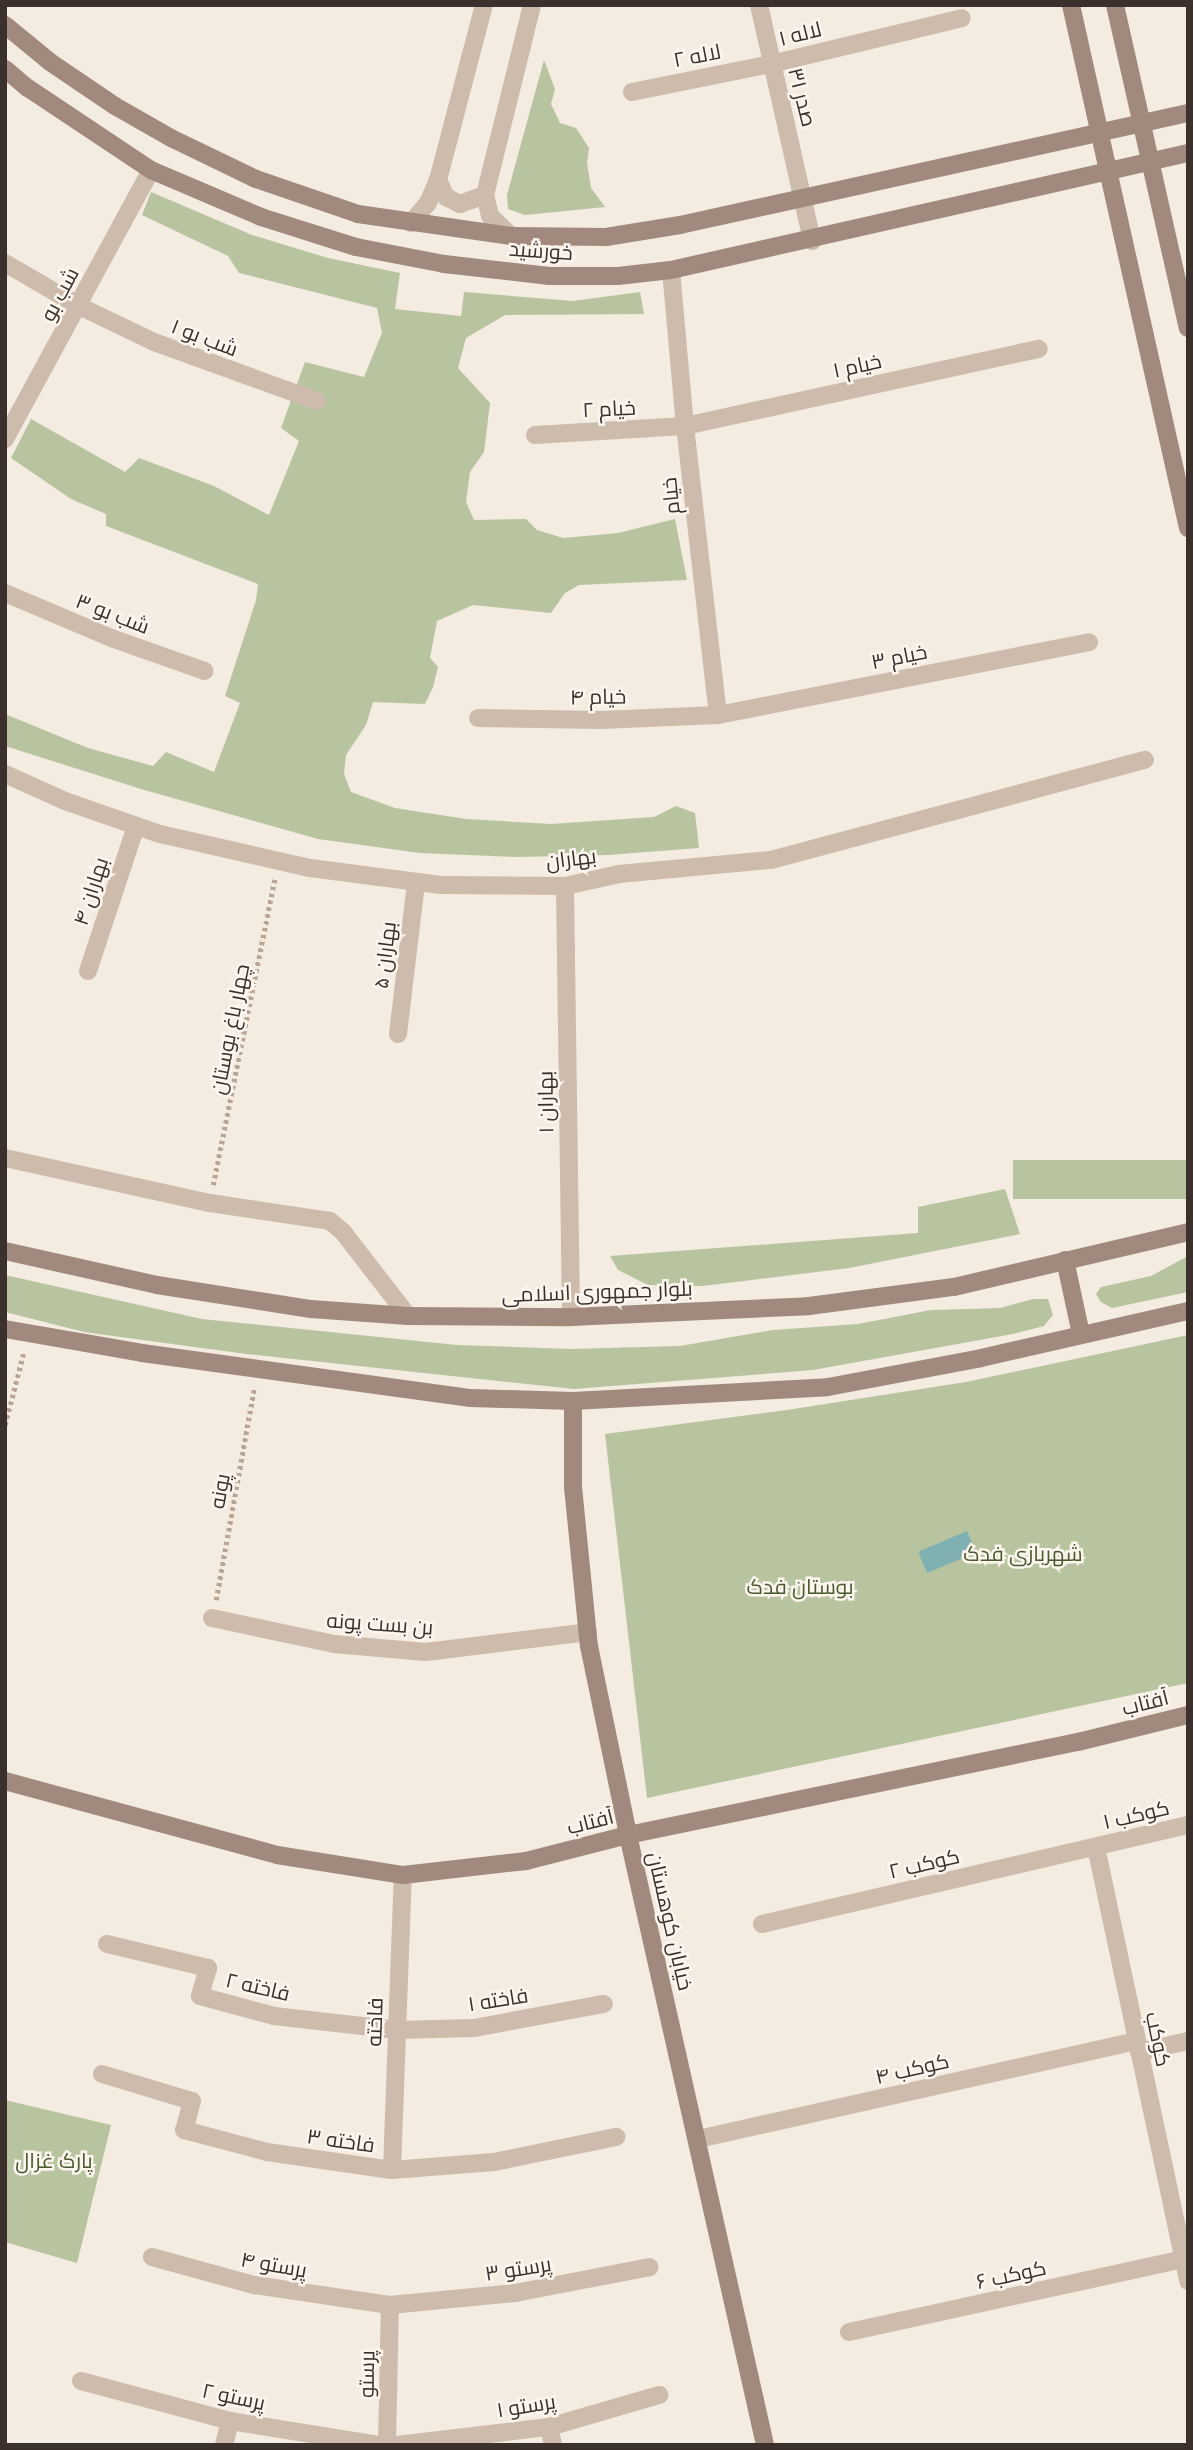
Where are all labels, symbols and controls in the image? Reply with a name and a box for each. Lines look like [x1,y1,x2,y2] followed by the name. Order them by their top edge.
[776,16,824,50] street label: لاله ۱
[671,38,723,72] street label: لاله ۲
[784,65,822,129] street label: صدر ۳۱
[508,235,574,265] street label: خورشید
[34,263,84,325] street label: شب بو
[168,313,242,361] street label: شب بو ۱
[830,348,884,382] street label: خیام ۱
[582,394,636,422] street label: خیام ۲
[656,476,684,516] street label: خیام
[73,587,153,639] street label: شب بو ۳
[869,638,929,674] street label: خیام ۳
[570,683,626,709] street label: خیام ۴
[544,842,598,874] street label: بهاران
[67,854,113,928] street label: بهاران ۴
[367,920,401,990] street label: بهاران ۵
[204,962,254,1096] street label: چهار باغ بوستان
[532,1071,558,1133] street label: بهاران ۱
[501,1275,693,1307] street label: بلوار جمهوری اسلامی
[204,1471,234,1511] street label: پونه
[963,1540,1083,1566] park label: شهربازی فدک
[746,1573,854,1599] park label: بوستان فدک
[326,1607,434,1639] street label: بن بست پونه
[1119,1684,1171,1720] street label: آفتاب
[1100,1794,1172,1834] street label: کوکب ۱
[564,1803,616,1839] street label: آفتاب
[886,1843,962,1883] street label: کوکب ۲
[643,1849,699,1993] street label: خیابان کوهستان
[223,1966,293,2006] street label: فاخته ۲
[466,1982,530,2016] street label: فاخته ۱
[361,1997,387,2047] street label: فاخته
[1141,2009,1177,2069] street label: کوکب
[873,2047,951,2089] street label: کوکب ۴
[305,2123,377,2157] street label: فاخته ۳
[15,2147,93,2173] park label: پارک غزال
[239,2246,309,2282] street label: پرستو ۴
[483,2250,553,2286] street label: پرستو ۳
[974,2254,1048,2294] street label: کوکب ۶
[353,2350,379,2398] street label: پرستو
[200,2377,268,2415] street label: پرستو ۲
[495,2388,557,2422] street label: پرستو ۱

